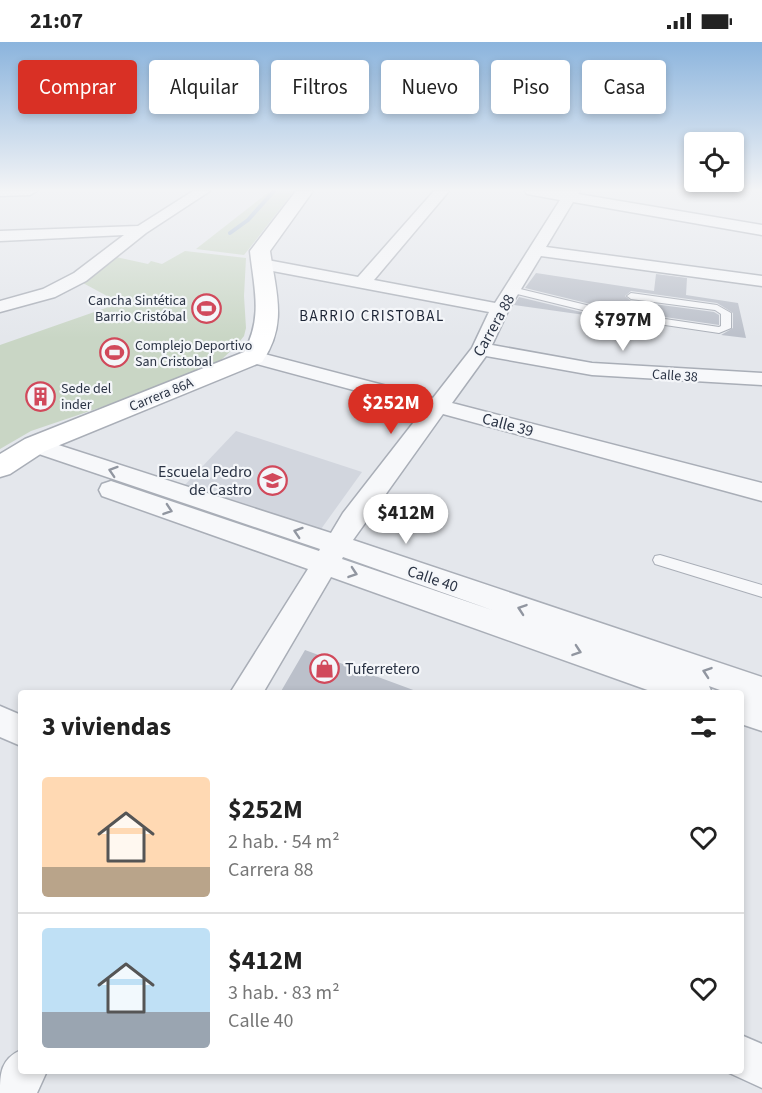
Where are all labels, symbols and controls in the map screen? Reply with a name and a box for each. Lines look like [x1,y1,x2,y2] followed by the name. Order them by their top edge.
[30,5,83,37] text: 21:07
[18,60,137,114] chip: Comprar
[149,60,259,114] chip: Alquilar
[271,60,369,114] chip: Filtros
[381,60,479,114] chip: Nuevo
[491,60,570,114] chip: Piso
[582,60,666,114] chip: Casa
[684,132,744,192] map controls
[684,132,744,192] button: locate
[468,290,520,361] street label: Carrera 88
[88,291,186,327] place label: Cancha Sintética Barrio Cristóbal
[191,292,223,324] sports icon: Cancha Sintética Barrio Cristóbal
[581,301,665,352] pin: $797M
[299,306,445,327] district label: BARRIO CRISTOBAL
[594,306,652,334] text: $797M
[135,336,252,372] place label: Complejo Deportivo San Cristobal
[98,337,130,369] sports icon: Complejo Deportivo San Cristobal
[651,364,699,388] street label: Calle 38
[126,373,197,417] street label: Carrera 86A
[61,379,112,415] place label: Sede del inder
[24,380,56,412] building icon: Sede del inder
[349,384,433,435] pin: $252M
[362,389,420,417] text: $252M
[480,408,536,442] street label: Calle 39
[158,461,252,501] place label: Escuela Pedro de Castro
[257,464,289,496] school or university icon: Escuela Pedro de Castro
[108,466,119,478] one-way arrow
[364,494,448,545] pin: $412M
[377,499,435,527] text: $412M
[163,502,173,515] one-way arrow
[293,527,304,540] one-way arrow
[404,560,461,598] street label: Calle 40
[347,565,358,578] one-way arrow
[517,603,528,616] one-way arrow
[571,644,582,657] one-way arrow
[308,652,340,684] shop icon: Tuferretero
[345,658,420,680] place label: Tuferretero
[702,667,713,680] one-way arrow
[42,708,171,745] text: 3 viviendas
[687,710,720,743] icon: filters
[228,791,303,828] text: $252M
[90,801,162,873] icon: home
[687,821,720,854] icon: heart
[228,828,340,856] text: 2 hab. · 54 m²
[228,856,314,884] text: Carrera 88
[228,942,303,979] text: $412M
[90,952,162,1024] icon: home
[687,972,720,1005] icon: heart
[228,979,340,1007] text: 3 hab. · 83 m²
[228,1007,294,1035] text: Calle 40

